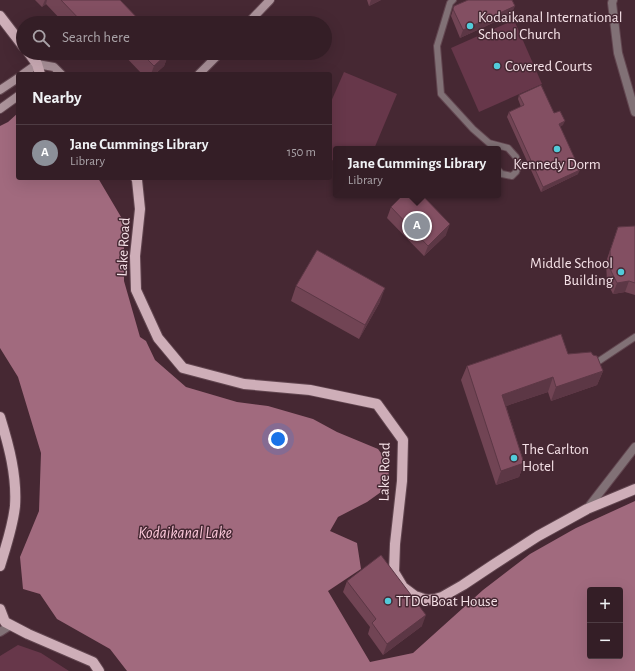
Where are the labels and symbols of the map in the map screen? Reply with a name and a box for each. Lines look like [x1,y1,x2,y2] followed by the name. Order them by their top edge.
[478,10,622,42] place label: Kodaikanal International School Church
[465,21,475,31] marker: Kodaikanal International School Church
[505,59,592,74] place label: Covered Courts
[492,61,502,71] marker: Covered Courts
[552,144,562,154] marker: Kennedy Dorm
[513,157,601,172] place label: Kennedy Dorm
[404,211,430,241] pin: A
[114,217,133,277] street label: Lake Road
[530,256,614,288] place label: Middle School Building
[616,267,626,277] marker: Middle School Building
[268,429,288,449] your location
[376,442,393,502] street label: Lake Road
[522,442,589,474] place label: The Carlton Hotel
[509,453,519,463] marker: The Carlton Hotel
[138,525,232,541] water label: Kodaikanal Lake
[396,594,498,609] place label: TTDC Boat House
[383,596,393,606] marker: TTDC Boat House

